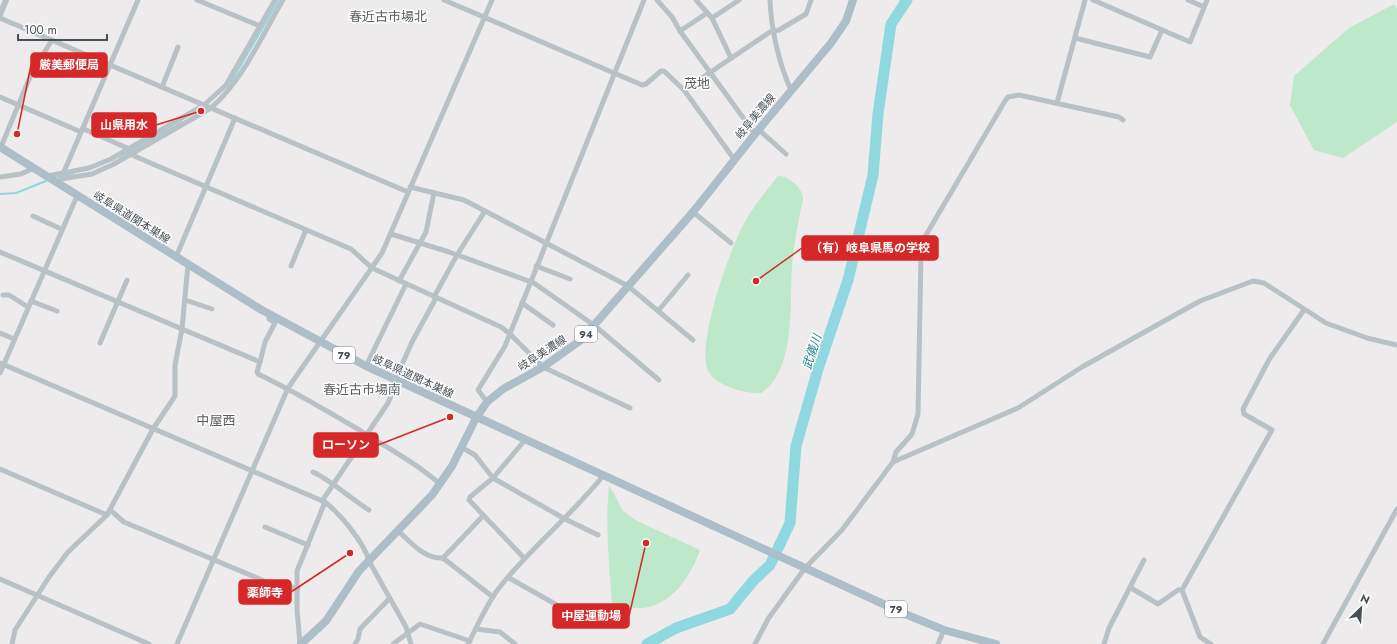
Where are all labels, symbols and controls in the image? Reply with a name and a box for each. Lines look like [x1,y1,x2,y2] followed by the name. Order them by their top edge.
[349,7,427,26] district label: 春近古市場北
[18,16,107,42] scale bar
[24,21,57,39] text: 100 m
[31,53,107,77] callout: 厳美郵便局
[39,56,99,74] text: 厳美郵便局
[684,74,710,93] district label: 茂地
[731,90,779,142] street label: 岐阜美濃線
[92,113,156,137] callout: 山県用水
[100,116,148,134] text: 山県用水
[90,187,174,247] street label: 岐阜県道関本巣線
[802,236,938,260] callout: （有）岐阜県馬の学校
[810,239,930,257] text: （有）岐阜県馬の学校
[575,326,597,342] road number: 94
[798,330,827,372] water label: 武儀川
[515,331,569,375] street label: 岐阜美濃線
[333,347,355,363] road number: 79
[370,350,456,402] street label: 岐阜県道関本巣線
[323,380,401,399] district label: 春近古市場南
[196,411,236,430] district label: 中屋西
[314,433,378,457] callout: ローソン
[322,436,370,454] text: ローソン
[239,580,291,604] callout: 薬師寺
[247,584,283,602] text: 薬師寺
[1341,588,1381,628] north arrow
[1358,590,1373,608] text: N
[885,601,907,617] road number: 79
[553,604,629,628] callout: 中屋運動場
[561,607,621,625] text: 中屋運動場

